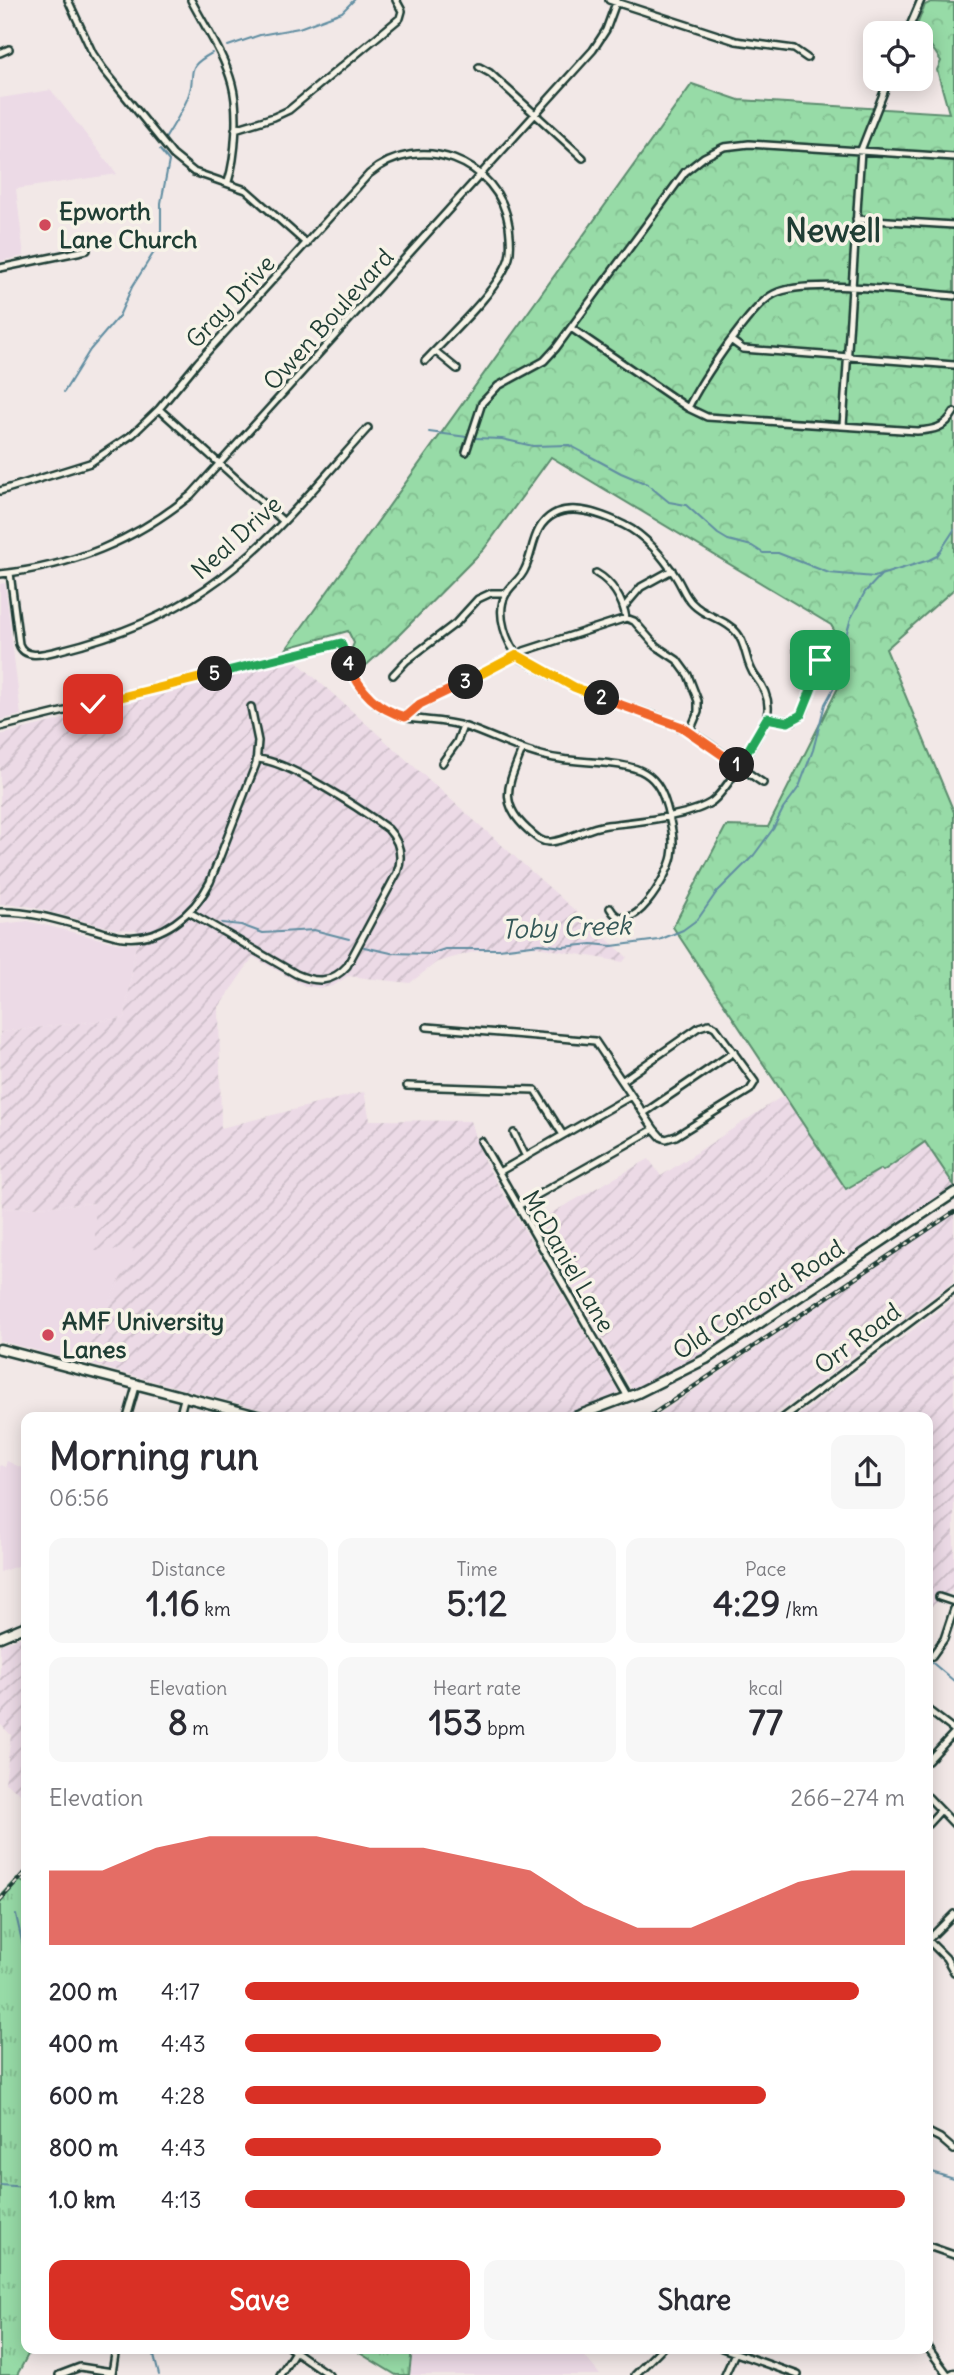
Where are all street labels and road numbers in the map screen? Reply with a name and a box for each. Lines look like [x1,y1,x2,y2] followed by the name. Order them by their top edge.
[257,242,399,396] street label: Owen Boulevard
[179,248,281,354] street label: Gray Drive
[185,489,287,585] street label: Neal Drive
[516,1185,622,1337] street label: McDaniel Lane
[667,1233,849,1365] street label: Old Concord Road
[808,1296,906,1380] street label: Orr Road

